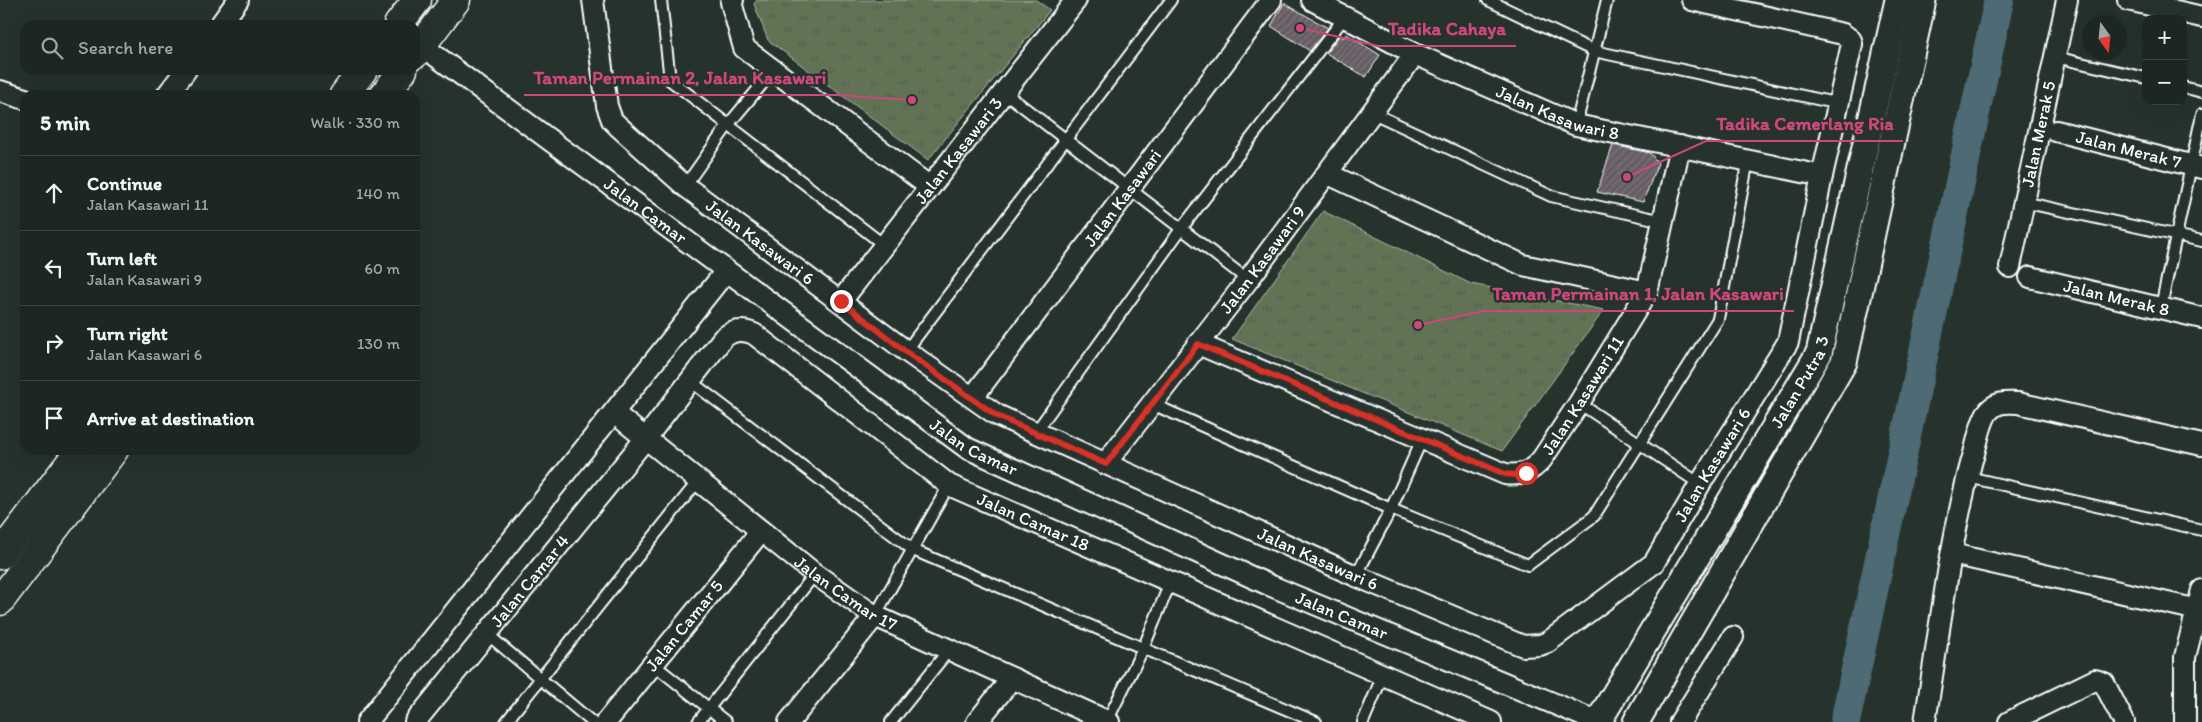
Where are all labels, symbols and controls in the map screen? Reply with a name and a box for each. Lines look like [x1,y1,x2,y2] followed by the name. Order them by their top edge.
[1378,12,1516,46] callout: Tadika Cahaya
[2082,15,2127,60] north arrow
[2142,15,2187,105] map controls
[2142,15,2187,60] button: +
[1387,17,1506,40] text: Tadika Cahaya
[20,20,420,75] search box
[38,34,66,62] icon: search
[78,36,173,59] text: Search here
[2142,60,2187,105] button: −
[524,61,836,95] callout: Taman Permainan 2, Jalan Kasawari
[533,66,826,89] text: Taman Permainan 2, Jalan Kasawari
[2016,79,2060,189] street label: Jalan Merak 5
[1493,80,1621,145] street label: Jalan Kasawari 8
[910,92,1007,208] street label: Jalan Kasawari 3
[1706,107,1903,141] callout: Tadika Cemerlang Ria
[40,110,90,135] text: 5 min
[1715,112,1894,135] text: Tadika Cemerlang Ria
[310,113,400,132] text: Walk · 330 m
[2074,126,2184,173] street label: Jalan Merak 7
[1079,145,1166,251] street label: Jalan Kasawari
[87,172,162,195] text: Continue
[599,173,692,249] street label: Jalan Camar
[40,179,68,207] icon: ahead
[356,184,400,203] text: 140 m
[87,195,209,214] text: Jalan Kasawari 11
[702,195,819,290] street label: Jalan Kasawari 6
[1215,201,1310,318] street label: Jalan Kasawari 9
[87,247,157,270] text: Turn left
[40,254,68,282] icon: left
[365,259,400,278] text: 60 m
[87,270,202,289] text: Jalan Kasawari 9
[2061,274,2172,321] street label: Jalan Merak 8
[1483,277,1794,311] callout: Taman Permainan 1, Jalan Kasawari
[1491,282,1784,305] text: Taman Permainan 1, Jalan Kasawari
[830,290,853,313] route end
[87,322,168,345] text: Turn right
[40,329,68,357] icon: right
[1537,332,1629,459] street label: Jalan Kasawari 11
[1766,333,1834,432] street label: Jalan Putra 3
[357,334,400,353] text: 130 m
[87,345,202,364] text: Jalan Kasawari 6
[40,404,68,432] icon: arrive
[1669,404,1756,526] street label: Jalan Kasawari 6
[87,407,254,430] text: Arrive at destination
[925,413,1022,481] street label: Jalan Camar
[1515,462,1538,485] route start
[974,488,1093,556] street label: Jalan Camar 18
[1254,522,1382,595] street label: Jalan Kasawari 6
[486,530,574,632] street label: Jalan Camar 4
[790,551,900,636] street label: Jalan Camar 17
[640,575,728,676] street label: Jalan Camar 5
[1292,586,1392,645] street label: Jalan Camar

